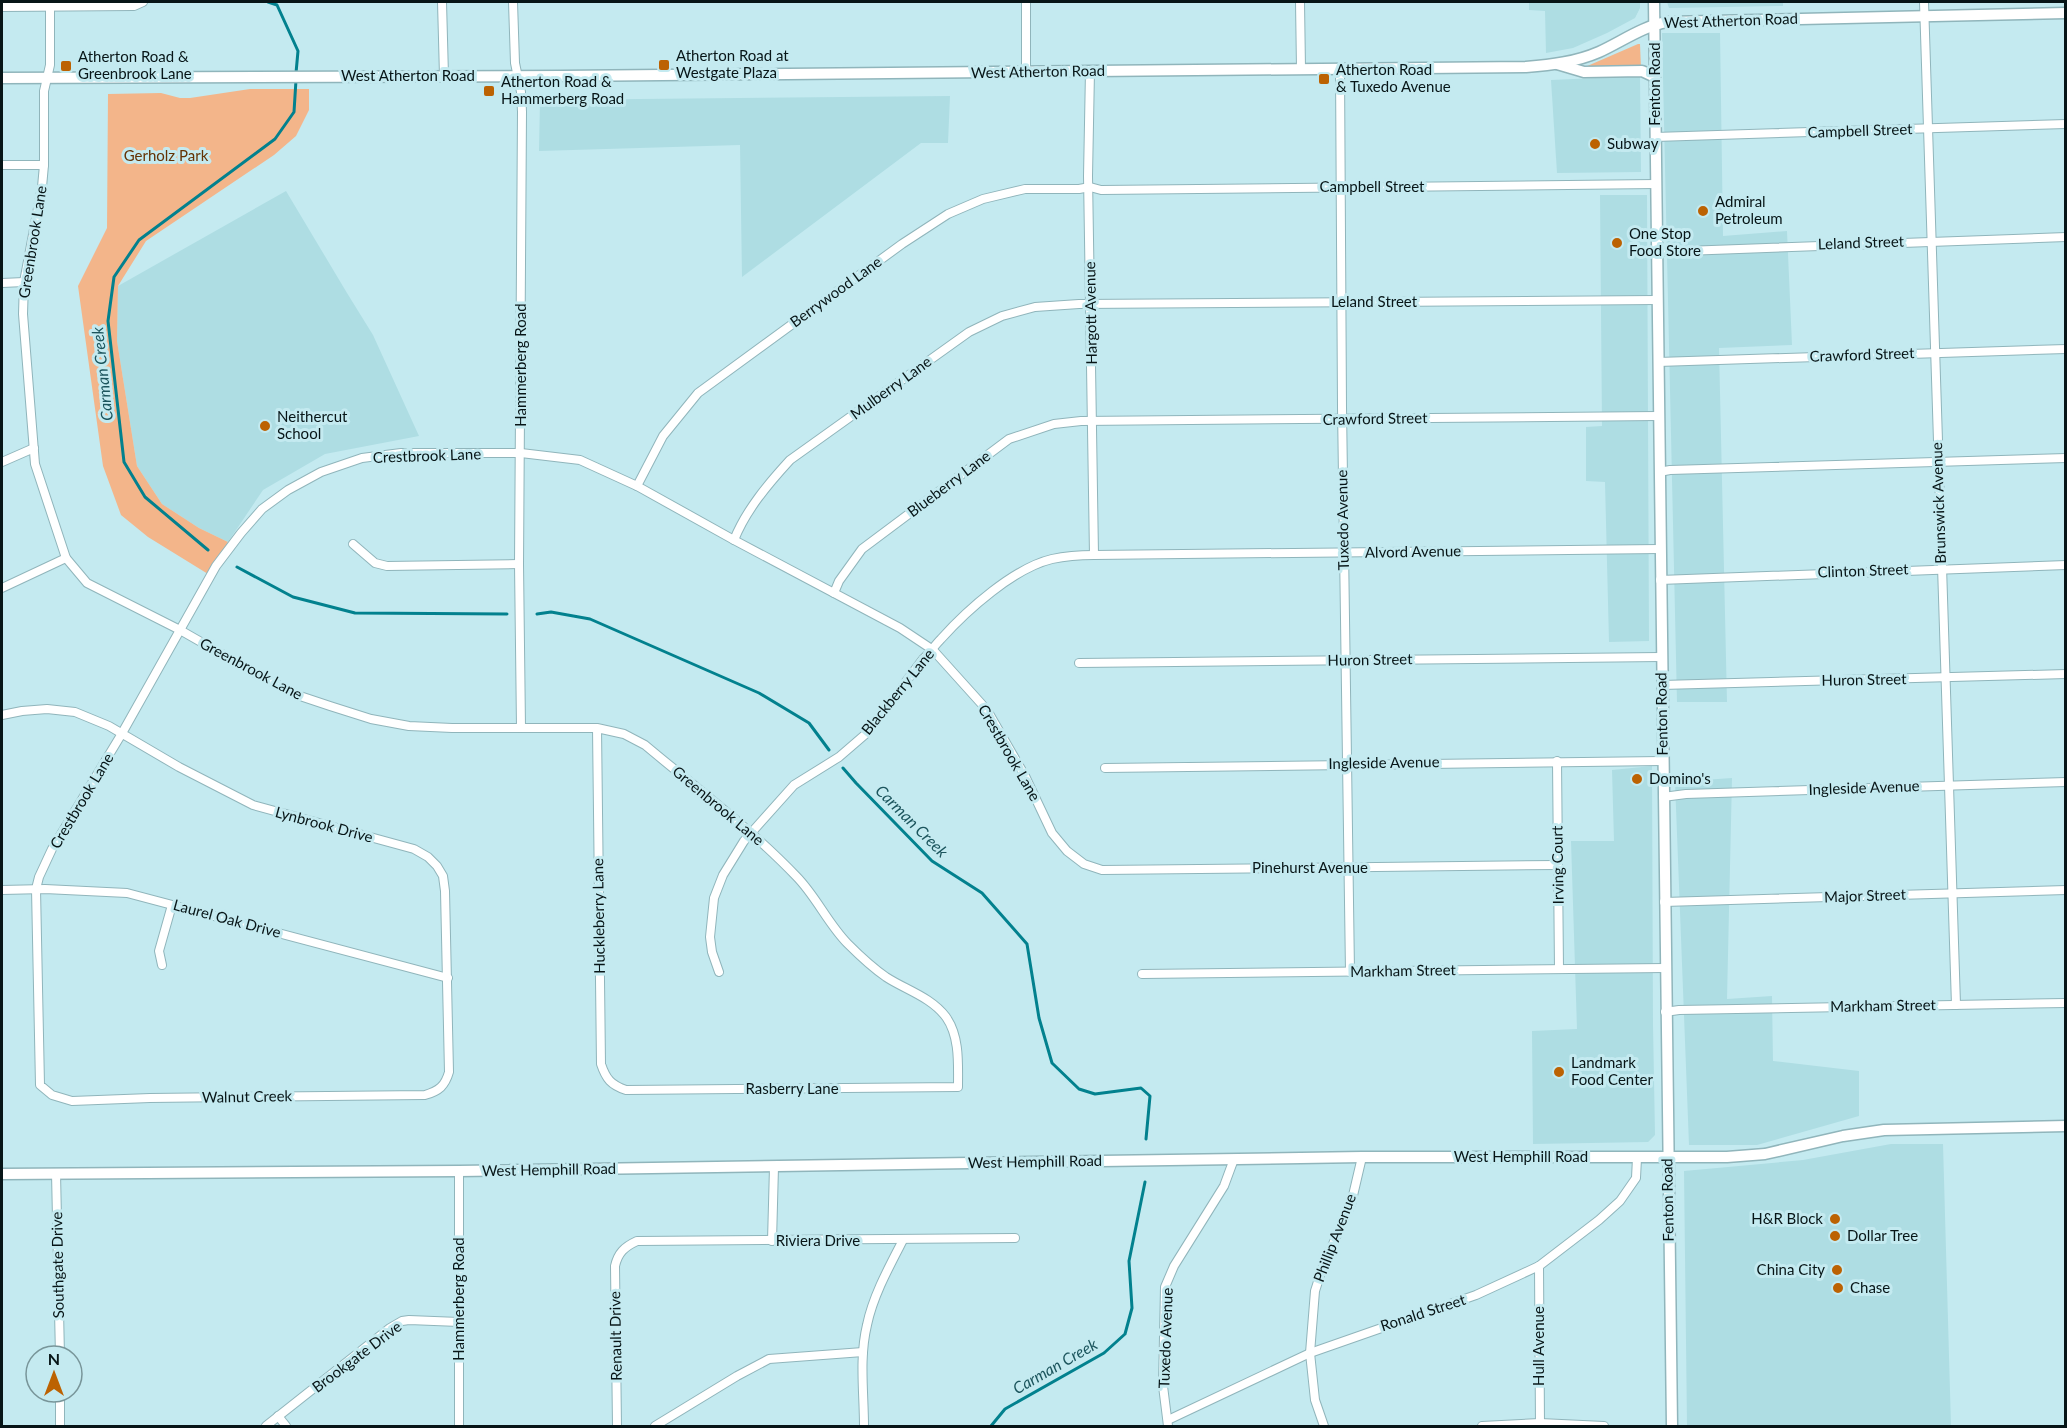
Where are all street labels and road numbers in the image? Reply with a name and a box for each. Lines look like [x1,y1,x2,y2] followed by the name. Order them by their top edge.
[1664,9,1798,31] street label: West Atherton Road
[1645,42,1663,126] street label: Fenton Road
[971,61,1105,81] street label: West Atherton Road
[341,66,475,84] street label: West Atherton Road
[1807,119,1913,141] street label: Campbell Street
[1320,177,1425,195] street label: Campbell Street
[14,184,50,299] street label: Greenbrook Lane
[1818,231,1905,252] street label: Leland Street
[786,252,885,330] street label: Berrywood Lane
[1080,261,1100,365] street label: Hargott Avenue
[1331,292,1418,310] street label: Leland Street
[511,303,529,427] street label: Hammerberg Road
[1809,343,1915,365] street label: Crawford Street
[846,352,934,423] street label: Mulberry Lane
[1322,408,1428,428] street label: Crawford Street
[1927,442,1949,564] street label: Brunswick Avenue
[372,444,482,466] street label: Crestbrook Lane
[903,446,994,520] street label: Blueberry Lane
[1332,469,1352,570] street label: Tuxedo Avenue
[1365,541,1461,561] street label: Alvord Avenue
[1817,559,1909,581] street label: Clinton Street
[197,633,306,703] street label: Greenbrook Lane
[857,645,937,738] street label: Blackberry Lane
[1327,649,1413,669] street label: Huron Street
[1821,669,1907,689] street label: Huron Street
[1651,672,1671,756] street label: Fenton Road
[975,701,1045,804] street label: Crestbrook Lane
[46,749,117,852] street label: Crestbrook Lane
[1328,752,1440,772] street label: Ingleside Avenue
[669,762,768,849] street label: Greenbrook Lane
[1808,776,1920,798] street label: Ingleside Avenue
[274,802,375,846] street label: Lynbrook Drive
[1547,825,1567,904] street label: Irving Court
[588,858,608,974] street label: Huckleberry Lane
[1252,858,1368,876] street label: Pinehurst Avenue
[1824,885,1907,905] street label: Major Street
[172,895,283,941] street label: Laurel Oak Drive
[1350,960,1457,980] street label: Markham Street
[1830,995,1937,1015] street label: Markham Street
[745,1079,839,1097] street label: Rasberry Lane
[202,1086,293,1106] street label: Walnut Creek
[1454,1147,1588,1165] street label: West Hemphill Road
[968,1151,1102,1171] street label: West Hemphill Road
[1657,1158,1677,1242] street label: Fenton Road
[482,1159,616,1179] street label: West Hemphill Road
[1309,1191,1359,1284] street label: Phillip Avenue
[47,1211,67,1319] street label: Southgate Drive
[776,1231,860,1249] street label: Riviera Drive
[449,1237,467,1361] street label: Hammerberg Road
[1154,1287,1176,1389] street label: Tuxedo Avenue
[1378,1290,1468,1334] street label: Ronald Street
[605,1291,625,1381] street label: Renault Drive
[1529,1306,1547,1386] street label: Hull Avenue
[308,1317,405,1396] street label: Brookgate Drive

